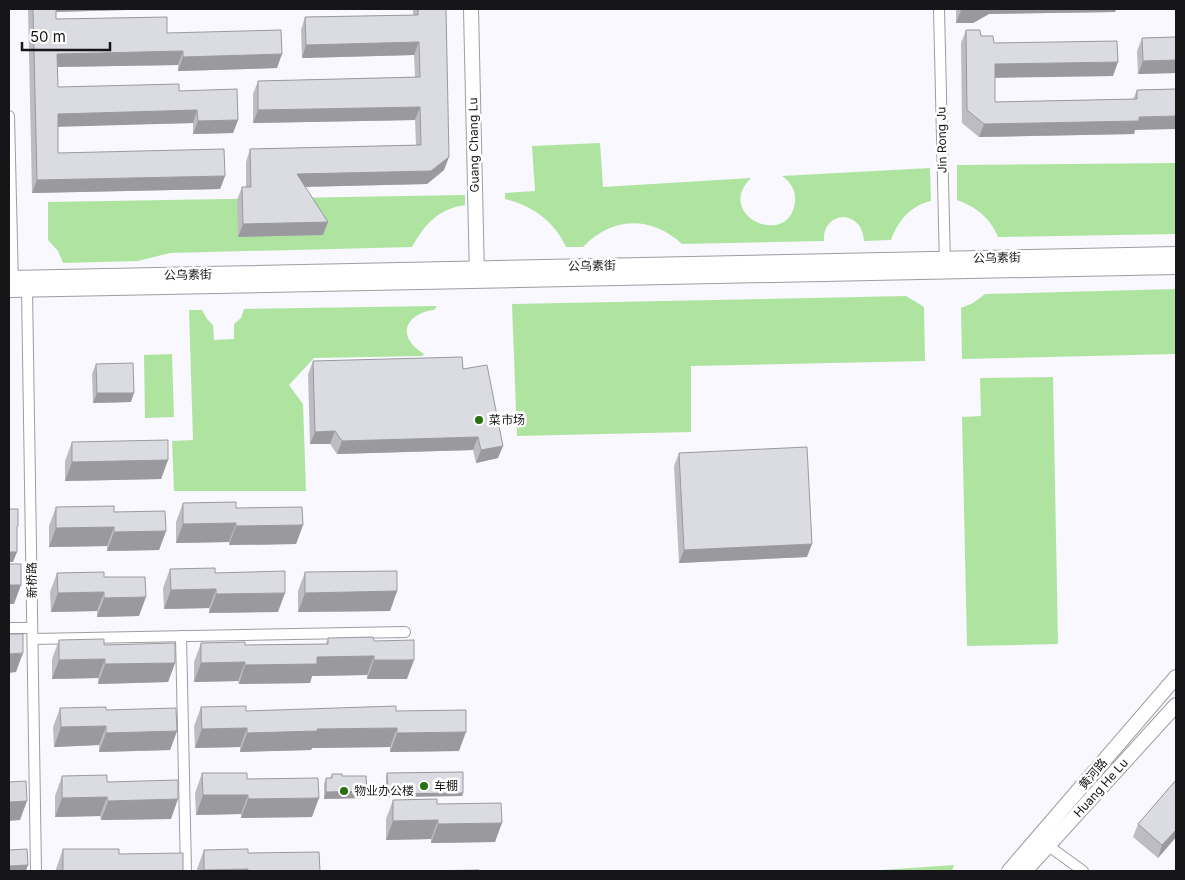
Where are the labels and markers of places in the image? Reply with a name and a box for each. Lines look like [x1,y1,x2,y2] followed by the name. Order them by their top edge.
[489,412,525,427] place label: 菜市场
[473,414,485,426] marker: 菜市场
[434,778,458,793] place label: 车棚
[418,780,430,792] marker: 车棚
[354,783,414,798] place label: 物业办公楼
[338,785,350,797] marker: 物业办公楼

